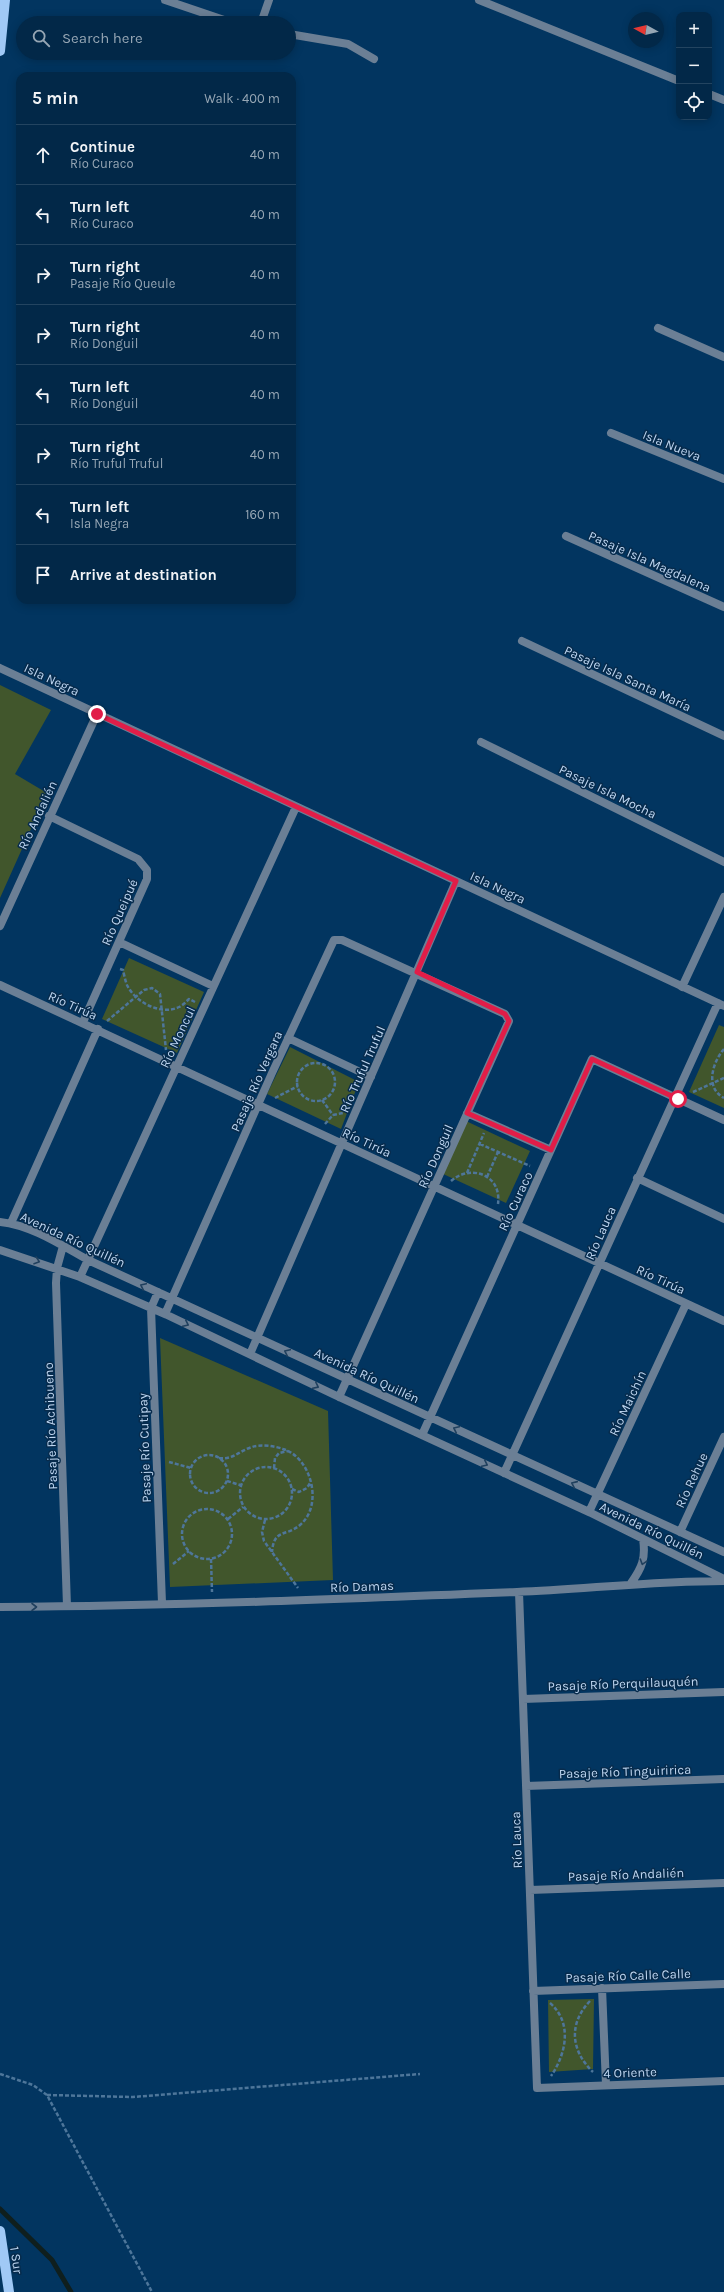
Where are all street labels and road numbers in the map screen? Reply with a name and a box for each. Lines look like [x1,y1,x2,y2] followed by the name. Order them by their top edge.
[640,427,703,464] street label: Isla Nueva
[586,528,713,595] street label: Pasaje Isla Magdalena
[562,642,694,715] street label: Pasaje Isla Santa María
[22,660,82,699] street label: Isla Negra
[557,761,659,822] street label: Pasaje Isla Mocha
[15,778,60,852] street label: Río Andalién
[468,868,528,907] street label: Isla Negra
[98,876,141,948] street label: Río Queipué
[46,988,100,1023] street label: Río Tirúa
[157,1004,198,1070] street label: Río Moncul
[337,1024,388,1115] street label: Río Truful Truful
[228,1029,285,1134] street label: Pasaje Río Vergara
[415,1122,456,1190] street label: Río Donguil
[340,1125,394,1160] street label: Río Tirúa
[495,1169,536,1233] street label: Río Curaco
[582,1204,619,1262] street label: Río Lauca
[18,1209,128,1270] street label: Avenida Río Quillén
[634,1262,688,1297] street label: Río Tirúa
[312,1345,422,1406] street label: Avenida Río Quillén
[41,1362,60,1490] street label: Pasaje Río Achibueno
[606,1368,649,1438] street label: Río Maichín
[135,1393,154,1503] street label: Pasaje Río Cutipay
[672,1450,711,1510] street label: Río Rehue
[597,1499,706,1562] street label: Avenida Río Quillén
[330,1578,394,1595] street label: Río Damas
[547,1673,699,1695] street label: Pasaje Río Perquilauquén
[559,1762,692,1781] street label: Pasaje Río Tinguiririca
[508,1811,525,1869] street label: Río Lauca
[568,1865,684,1884] street label: Pasaje Río Andalién
[565,1966,691,1985] street label: Pasaje Río Calle Calle
[603,2064,657,2081] street label: 4 Oriente
[7,2245,26,2275] street label: 1 Sur

